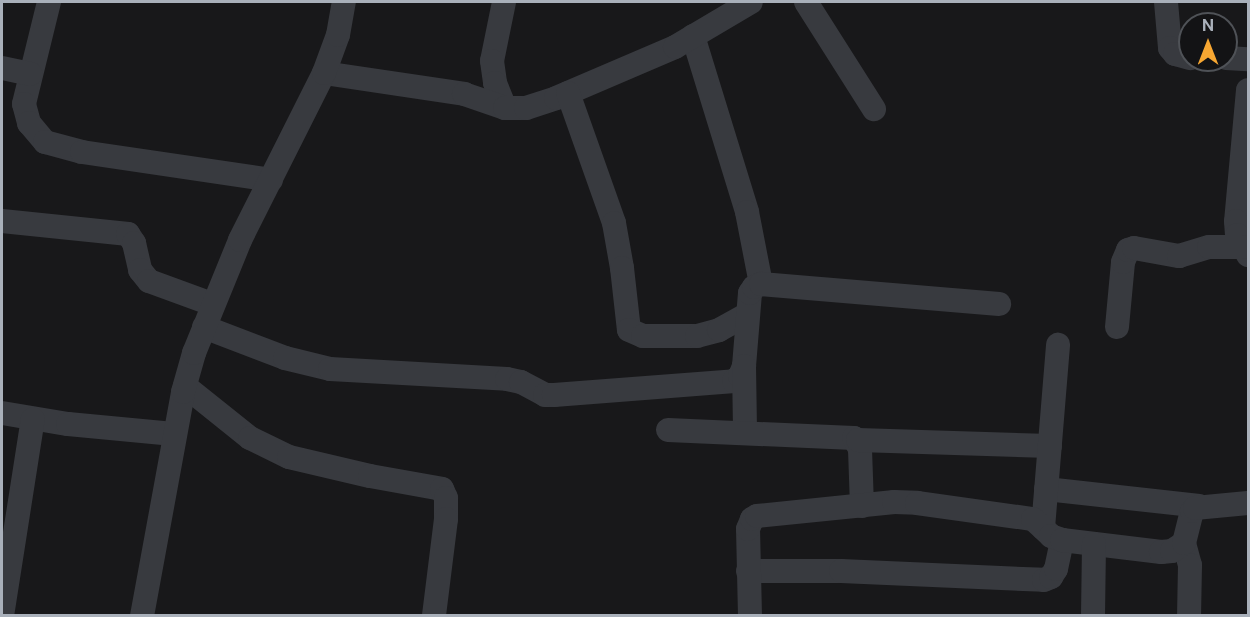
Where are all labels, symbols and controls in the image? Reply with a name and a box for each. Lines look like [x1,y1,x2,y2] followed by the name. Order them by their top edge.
[1178,12,1238,72] north arrow
[1202,16,1214,35] text: N

